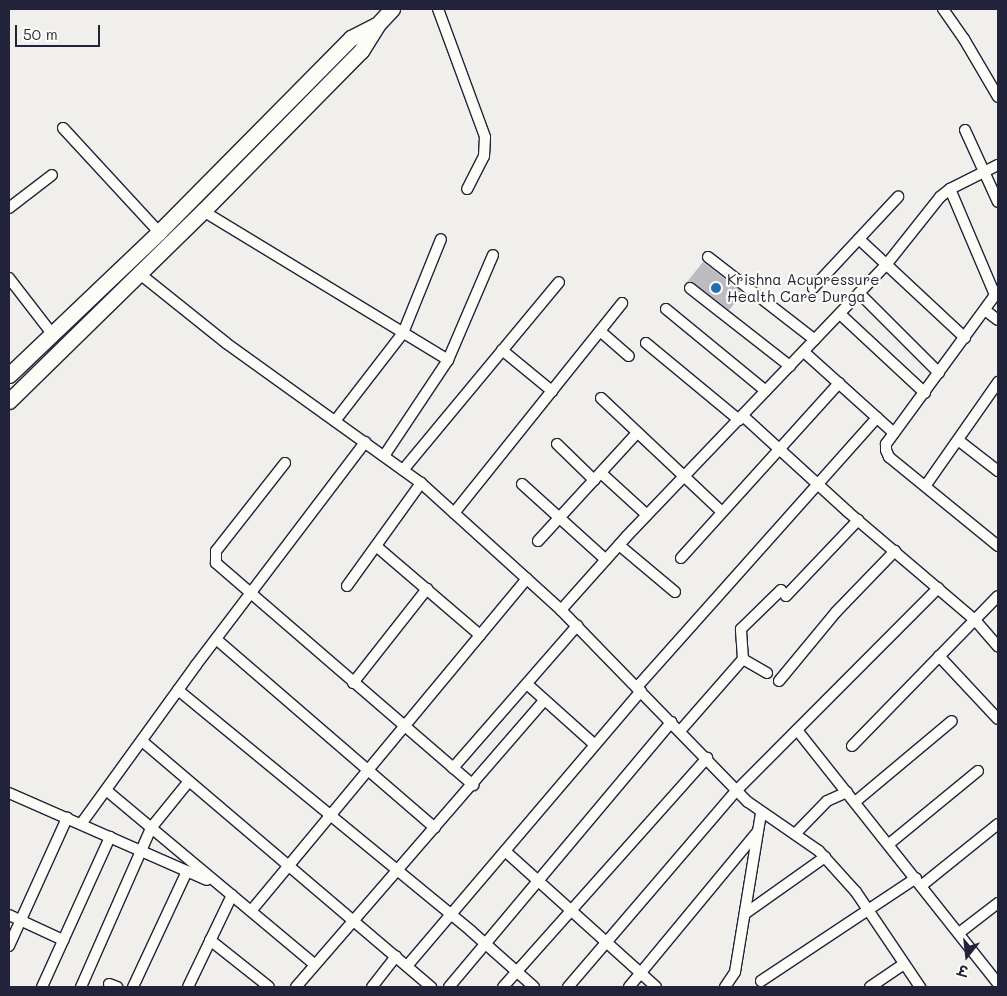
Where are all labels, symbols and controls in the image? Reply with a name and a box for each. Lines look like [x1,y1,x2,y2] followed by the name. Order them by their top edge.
[18,15,102,47] scale bar
[23,24,58,44] text: 50 m
[727,270,880,305] place label: Krishna Acupressure Health Care Durga
[709,281,723,295] marker: Krishna Acupressure Health Care Durga
[942,931,992,981] north arrow
[956,960,970,981] text: उ

